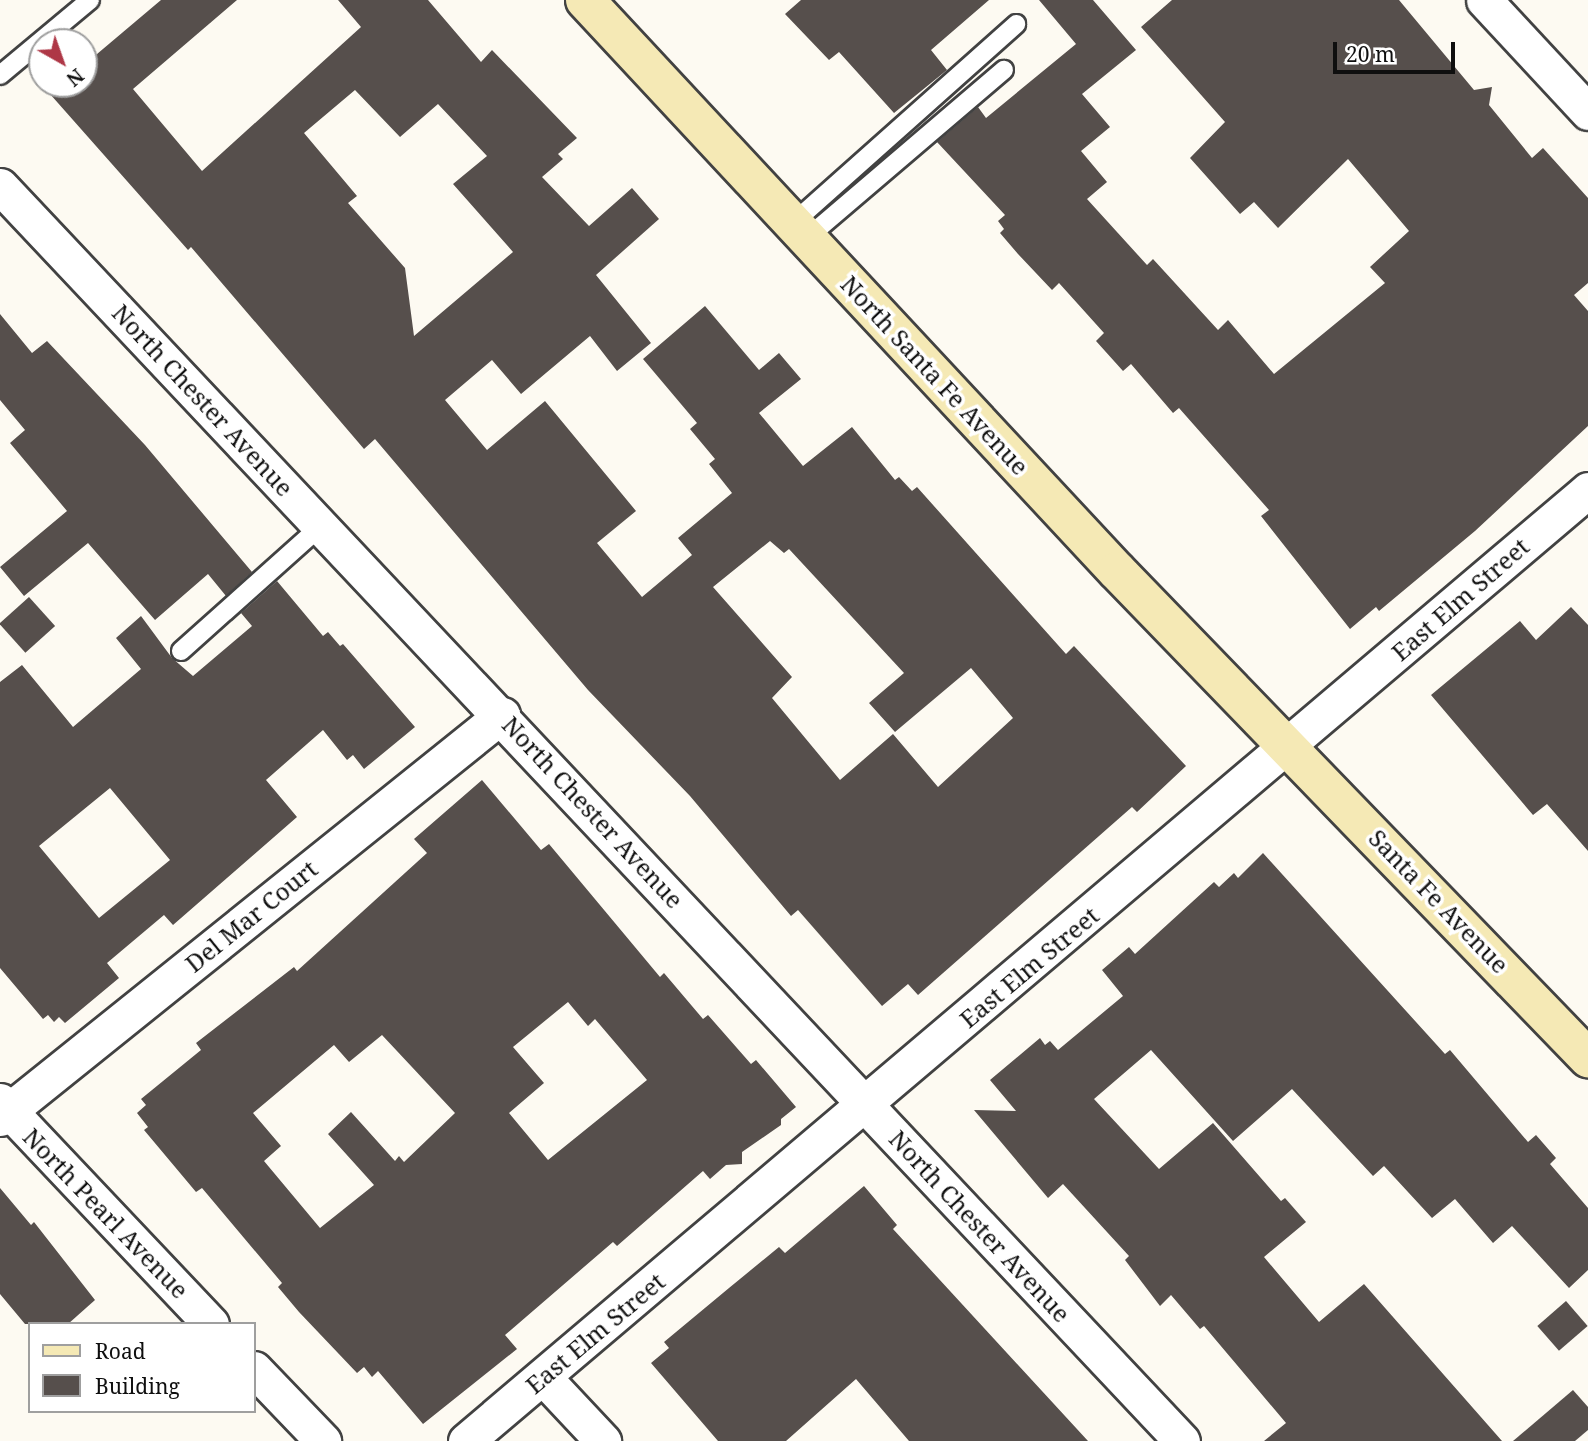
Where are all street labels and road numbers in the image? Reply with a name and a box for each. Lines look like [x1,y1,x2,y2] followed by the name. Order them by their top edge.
[835,269,1035,481] street label: North Santa Fe Avenue
[107,298,299,502] street label: North Chester Avenue
[1386,532,1534,666] street label: East Elm Street
[497,710,689,914] street label: North Chester Avenue
[1363,823,1515,979] street label: Santa Fe Avenue
[179,854,323,978] street label: Del Mar Court
[954,901,1104,1033] street label: East Elm Street
[17,1122,195,1304] street label: North Pearl Avenue
[884,1124,1076,1328] street label: North Chester Avenue
[520,1267,670,1399] street label: East Elm Street

